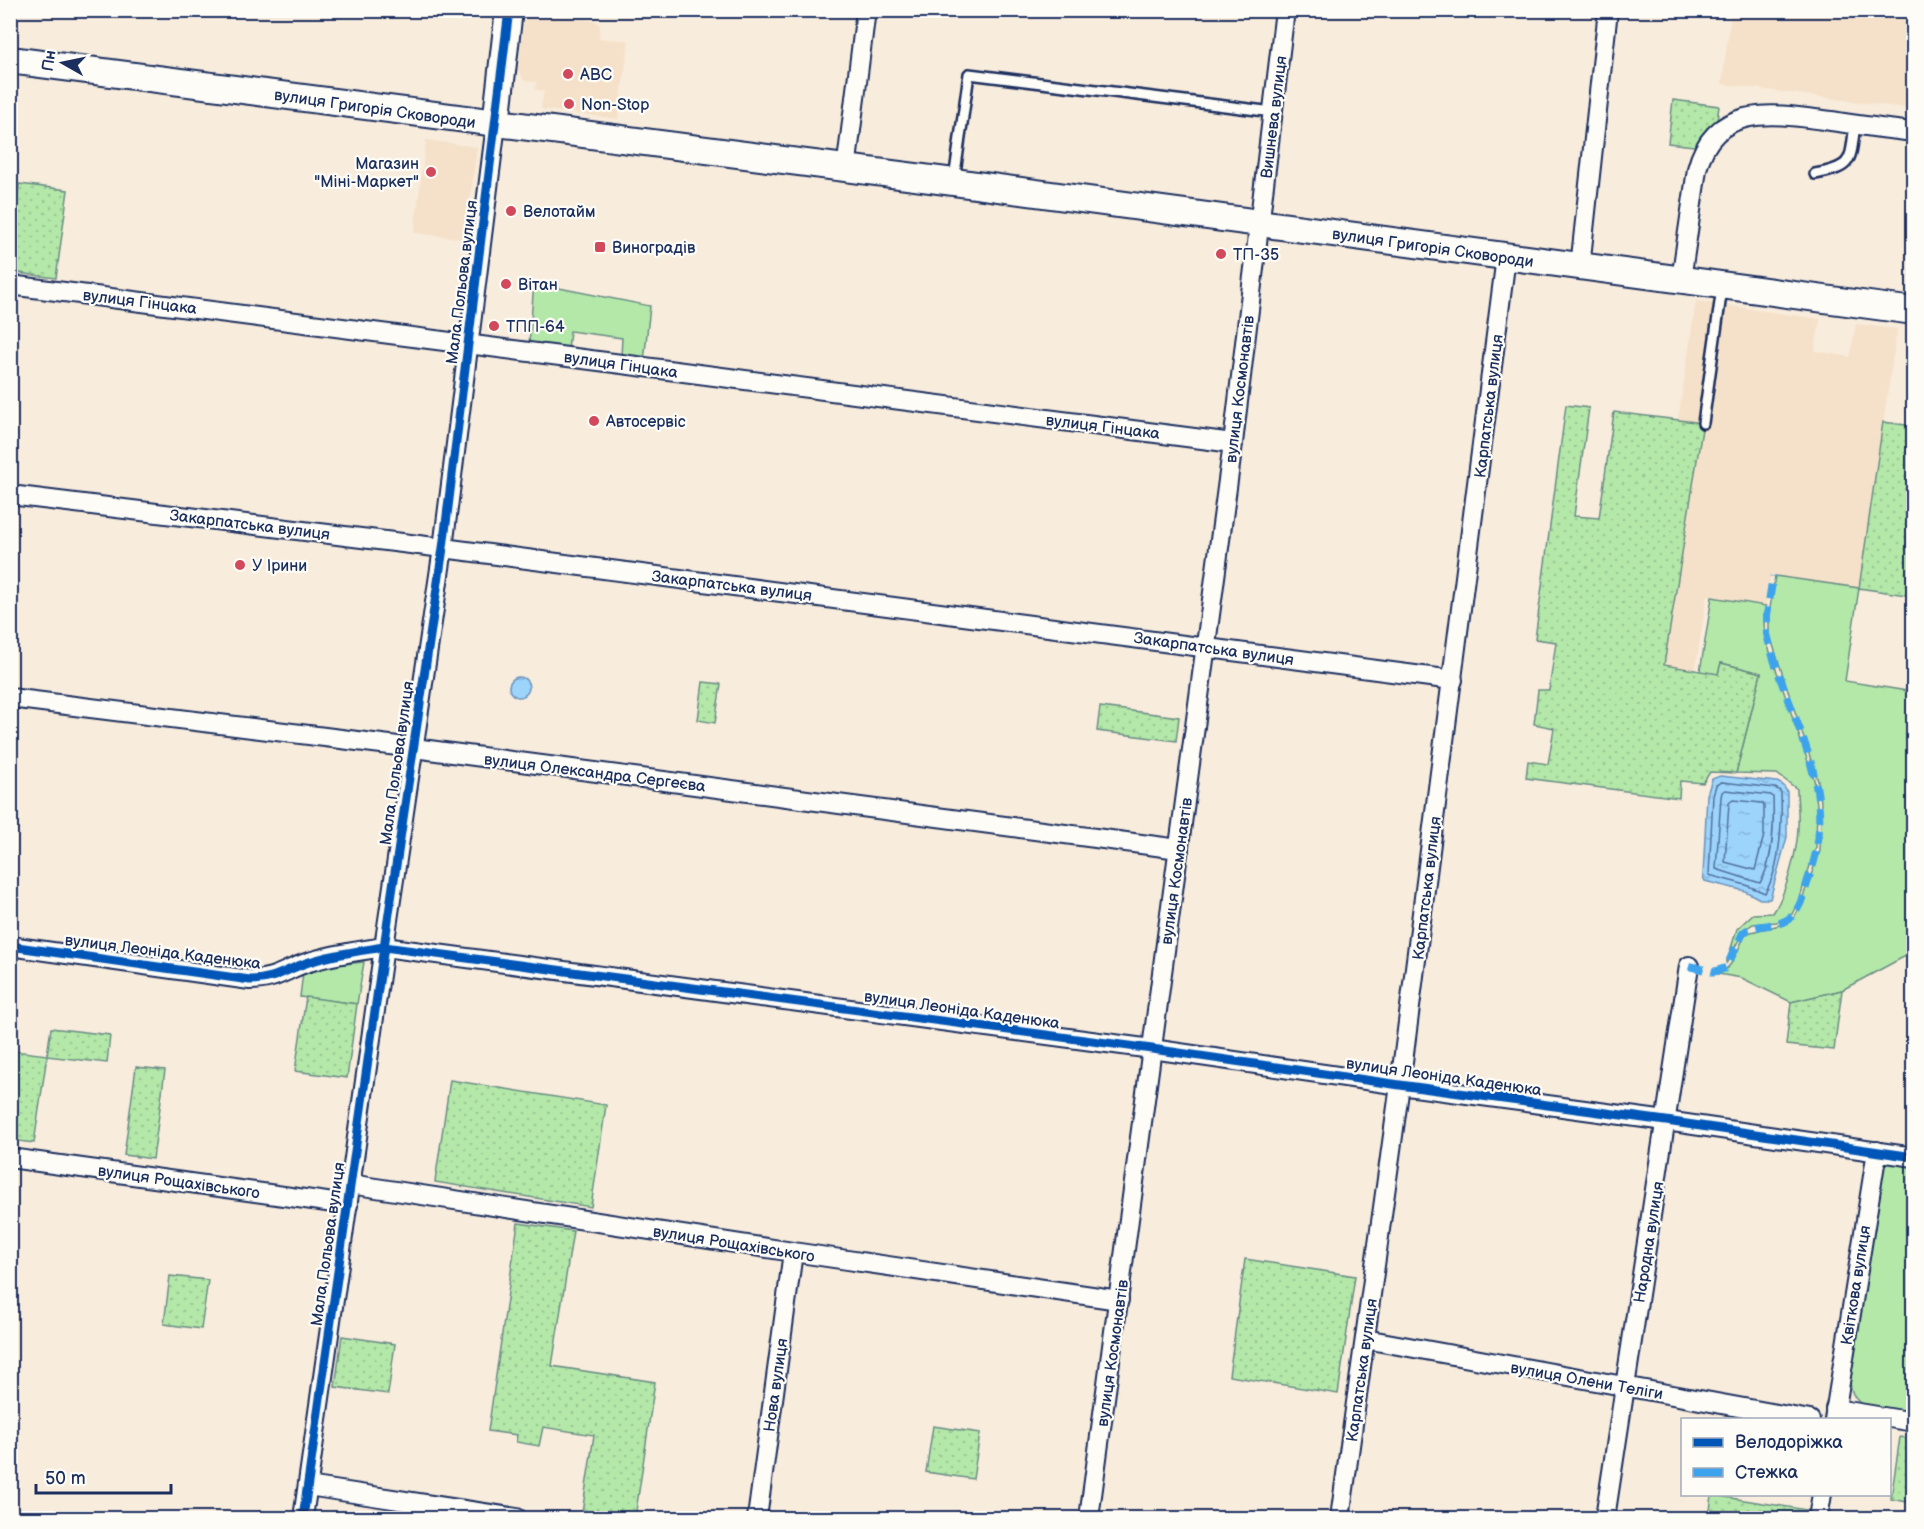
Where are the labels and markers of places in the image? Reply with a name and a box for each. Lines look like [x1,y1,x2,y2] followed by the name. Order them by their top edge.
[580,66,612,85] place label: ABC
[561,67,575,81] marker: ABC
[581,96,649,115] place label: Non-Stop
[562,97,576,111] marker: Non-Stop
[314,155,419,192] place label: Магазин "Міні-Маркет"
[424,165,438,179] marker: Магазин "Міні-Маркет"
[523,203,595,222] place label: Велотайм
[504,204,518,218] marker: Велотайм
[612,239,696,258] place label: Виноградів
[593,240,607,254] marker: Виноградів
[1233,246,1279,265] place label: ТП-35
[1214,247,1228,261] marker: ТП-35
[518,276,558,295] place label: Вітан
[499,277,513,291] marker: Вітан
[506,318,565,337] place label: ТПП-64
[487,319,501,333] marker: ТПП-64
[605,413,686,432] place label: Автосервіс
[587,414,601,428] marker: Автосервіс
[252,557,307,576] place label: У Ірини
[233,558,247,572] marker: У Ірини

